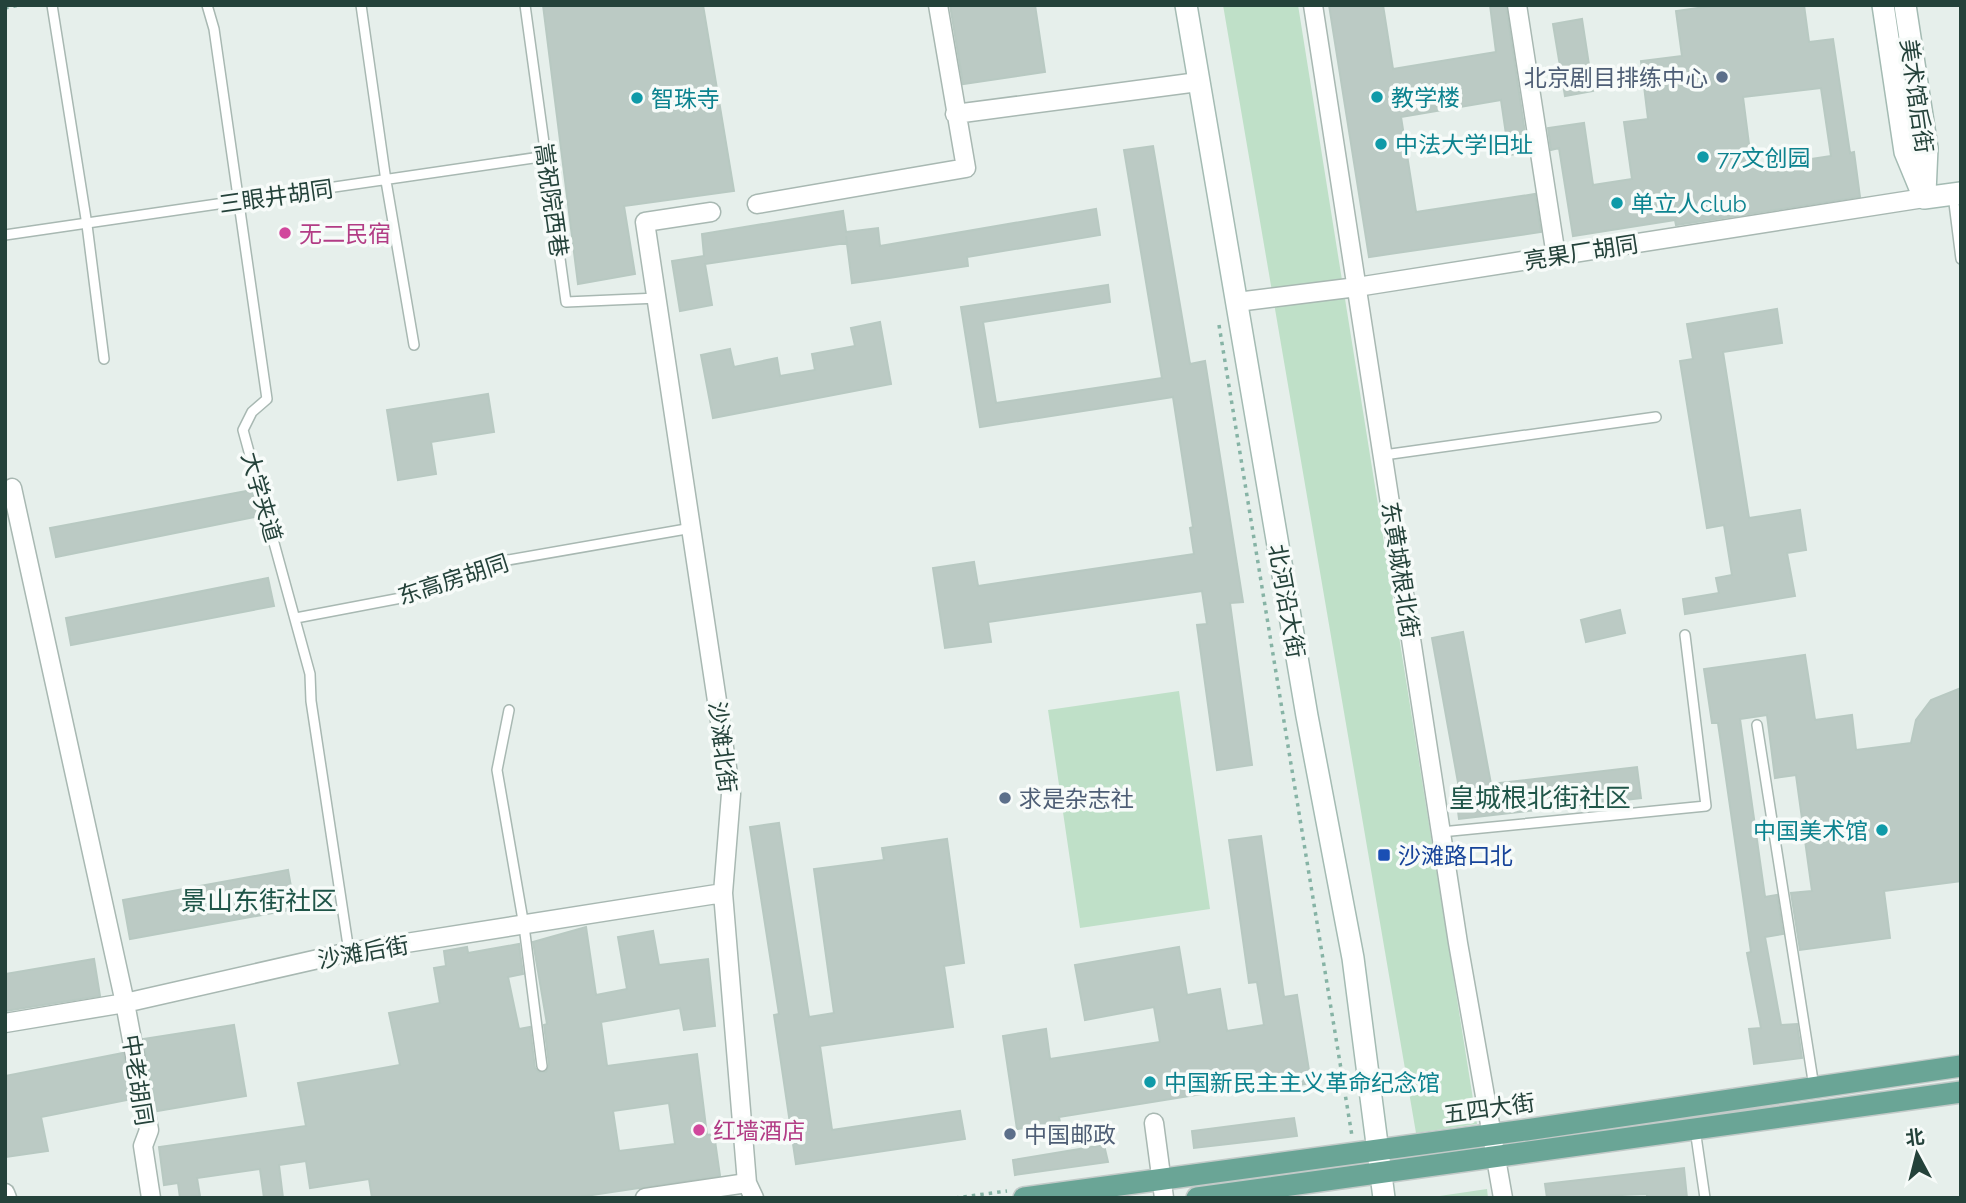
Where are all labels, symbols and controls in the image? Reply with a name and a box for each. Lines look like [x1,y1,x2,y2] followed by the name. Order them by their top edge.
[1896,37,1938,155] street label: 美术馆后街
[1524,64,1708,91] place label: 北京剧目排练中心
[1714,69,1730,85] marker: 北京剧目排练中心
[1391,84,1460,111] place label: 教学楼
[651,85,720,112] place label: 智珠寺
[1369,89,1385,105] marker: 教学楼
[629,90,645,106] marker: 智珠寺
[1395,131,1533,158] place label: 中法大学旧址
[1373,136,1389,152] marker: 中法大学旧址
[531,141,573,259] street label: 嵩祝院西巷
[1717,144,1811,171] place label: 77文创园
[1695,149,1711,165] marker: 77文创园
[217,175,335,217] street label: 三眼井胡同
[1631,190,1747,217] place label: 单立人club
[1609,195,1625,211] marker: 单立人club
[299,220,391,247] place label: 无二民宿
[277,225,293,241] marker: 无二民宿
[1522,230,1640,274] street label: 亮果厂胡同
[236,449,288,545] street label: 大学夹道
[1377,500,1425,640] street label: 东黄城根北街
[1264,542,1310,660] street label: 北河沿大街
[394,548,512,610] street label: 东高房胡同
[704,700,742,794] street label: 沙滩北街
[1449,783,1631,813] district label: 皇城根北街社区
[1019,785,1134,812] place label: 求是杂志社
[997,790,1013,806] marker: 求是杂志社
[1753,817,1868,844] place label: 中国美术馆
[1874,822,1890,838] marker: 中国美术馆
[1398,842,1513,869] place label: 沙滩路口北
[1376,847,1392,863] marker: 沙滩路口北
[181,886,337,916] district label: 景山东街社区
[315,931,411,973] street label: 沙滩后街
[117,1032,159,1128] street label: 中老胡同
[1164,1069,1440,1096] place label: 中国新民主主义革命纪念馆
[1142,1074,1158,1090] marker: 中国新民主主义革命纪念馆
[1442,1088,1536,1128] street label: 五四大街
[713,1117,805,1144] place label: 红墙酒店
[1882,1119,1952,1189] north arrow
[1024,1121,1116,1148] place label: 中国邮政
[691,1122,707,1138] marker: 红墙酒店
[1904,1125,1926,1149] text: 北
[1002,1126,1018,1142] marker: 中国邮政

